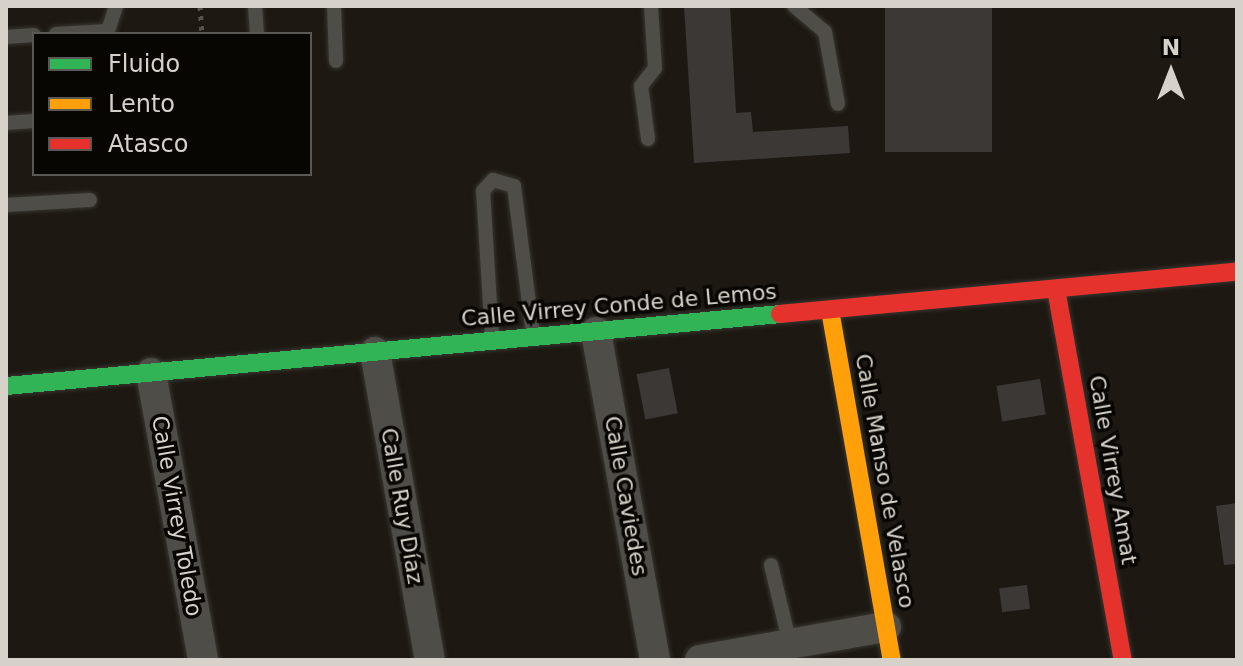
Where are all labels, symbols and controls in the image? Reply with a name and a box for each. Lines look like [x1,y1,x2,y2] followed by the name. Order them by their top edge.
[32,32,312,176] legend
[1131,32,1211,112] north arrow
[1162,35,1180,60] text: N
[108,50,180,78] text: Fluido
[108,90,175,118] text: Lento
[108,130,189,158] text: Atasco
[460,278,778,332] street label: Calle Virrey Conde de Lemos
[850,352,920,610] street label: Calle Manso de Velasco
[1083,373,1143,567] street label: Calle Virrey Amat
[146,414,208,618] street label: Calle Virrey Toledo
[599,414,653,578] street label: Calle Caviedes
[375,426,429,586] street label: Calle Ruy Díaz

